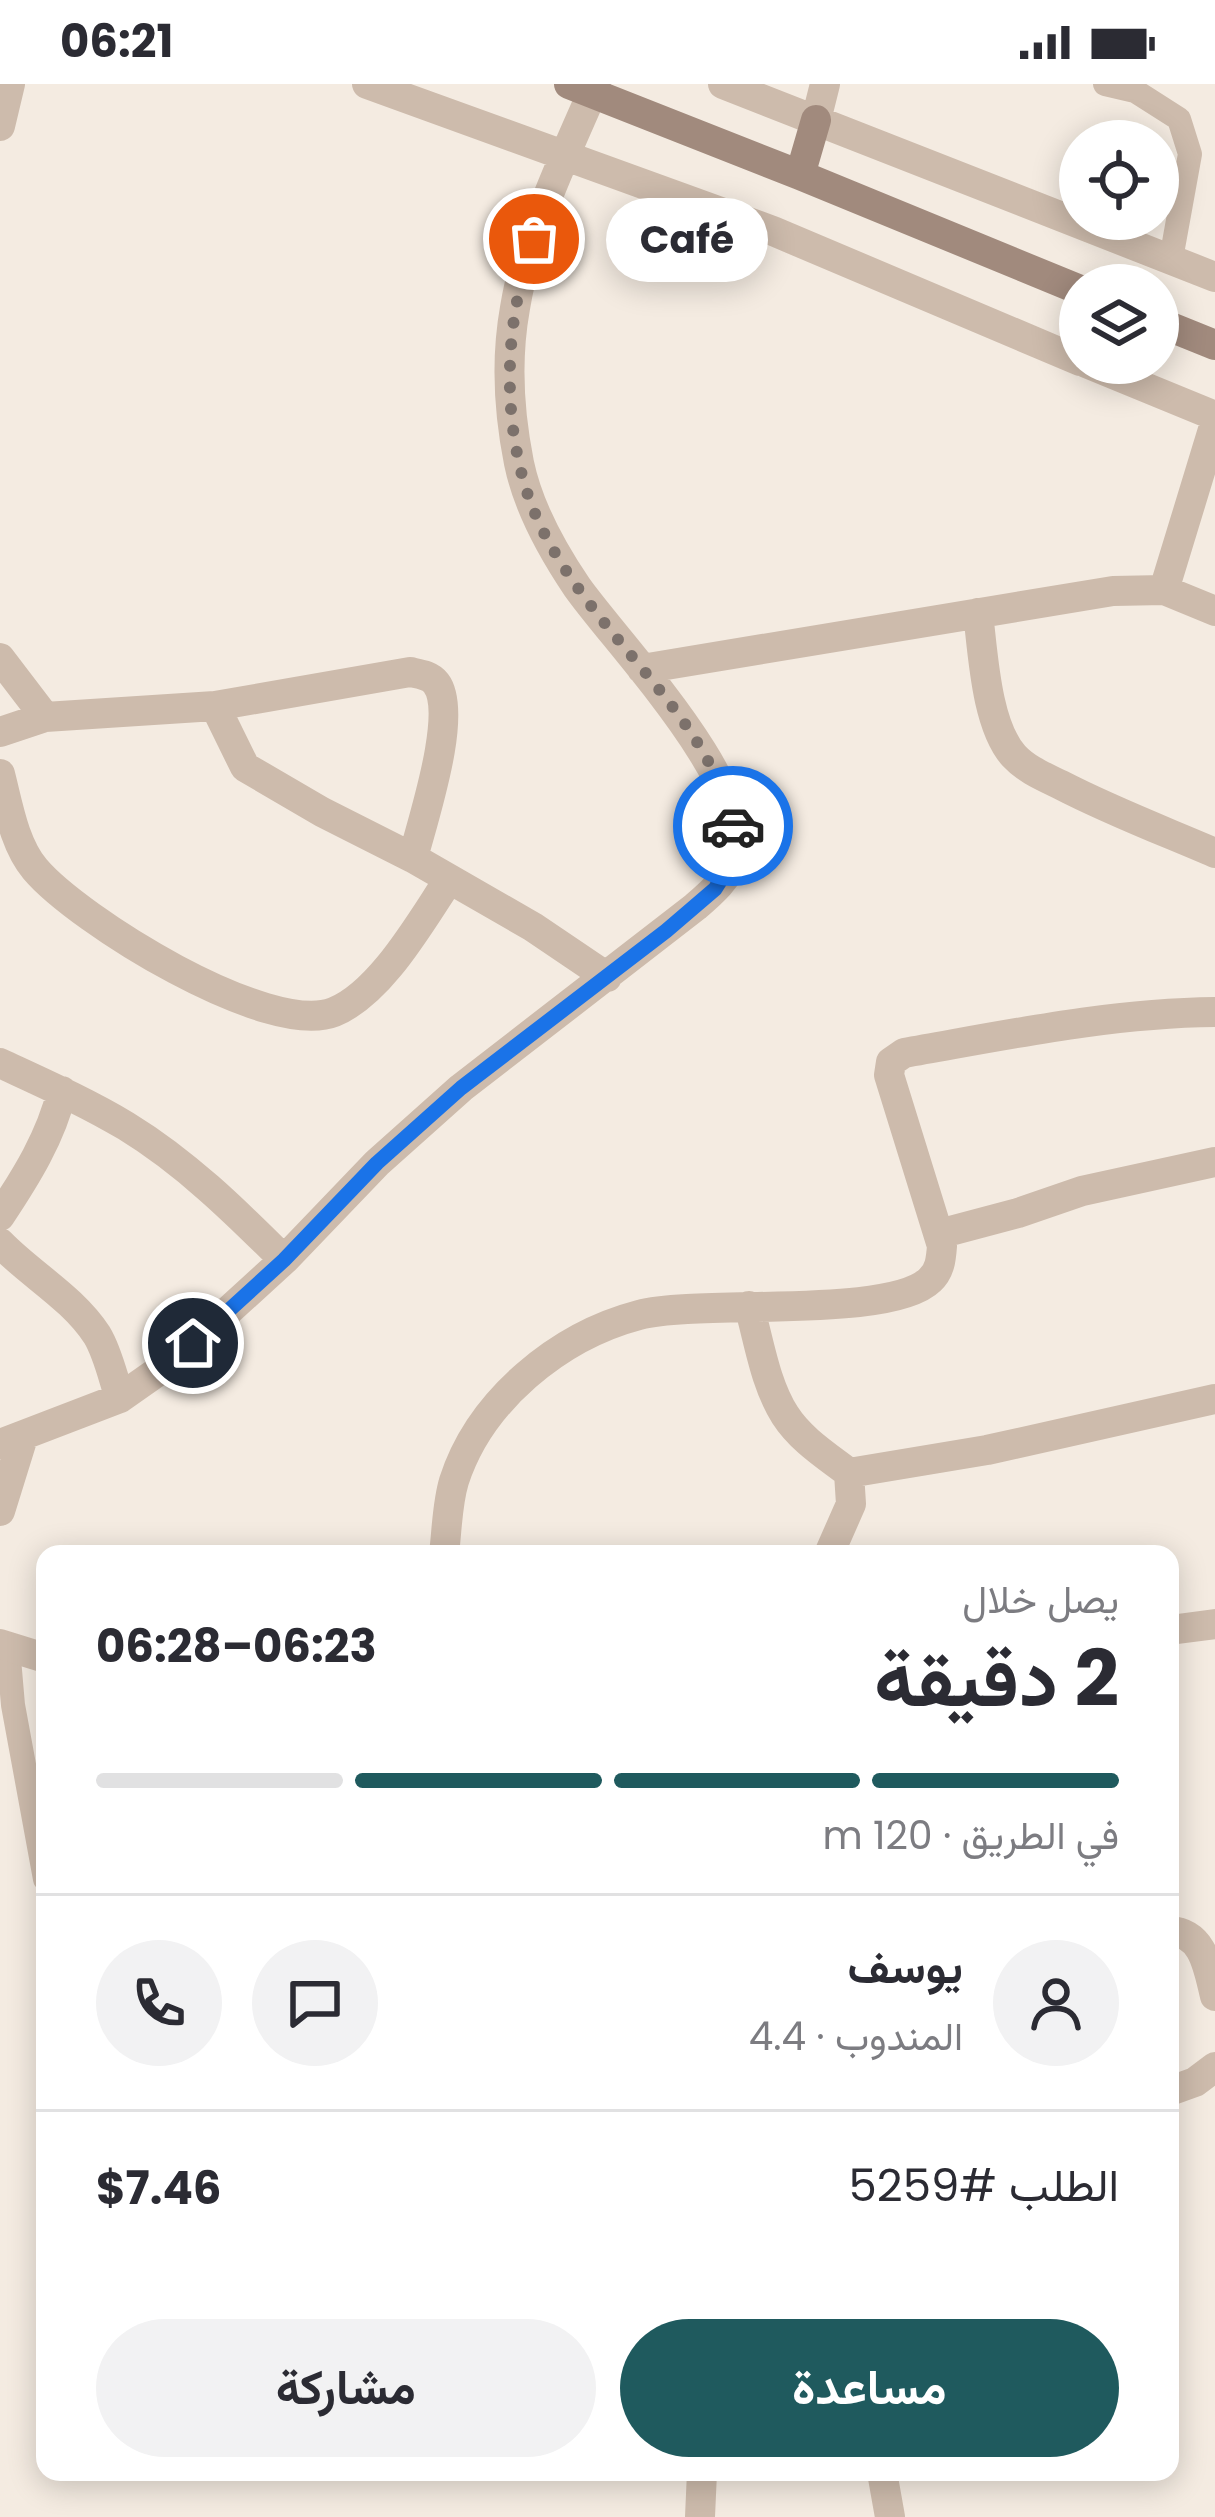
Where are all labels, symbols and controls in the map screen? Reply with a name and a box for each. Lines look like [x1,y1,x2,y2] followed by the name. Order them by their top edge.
[60,10,173,73] text: 06:21
[1059,120,1179,384] map controls
[1059,120,1179,240] button: locate
[483,188,585,290] pin
[606,197,768,281] callout: Café
[501,206,567,272] icon: bag
[640,212,734,267] text: Café
[1059,264,1179,384] button: layers
[673,766,793,886] courier
[700,793,766,859] icon: car
[142,1292,244,1394] pin
[160,1310,226,1376] icon: home
[962,1572,1119,1627] text: يصل خلال
[96,1615,377,1678] text: 06:23–06:28
[874,1624,1119,1733] text: 2 دقيقة
[822,1808,1119,1863] text: في الطريق · 120 m
[848,1936,963,1999] text: يوسف
[96,1940,222,2066] button: phone
[252,1940,378,2066] button: chat
[993,1940,1119,2066] button: person
[749,2009,963,2064] text: المندوب · 4.4
[849,2154,1119,2217] text: الطلب #5259
[96,2157,222,2220] text: $7.46
[96,2319,596,2457] button: مشاركة
[620,2319,1119,2457] button: مساعدة

